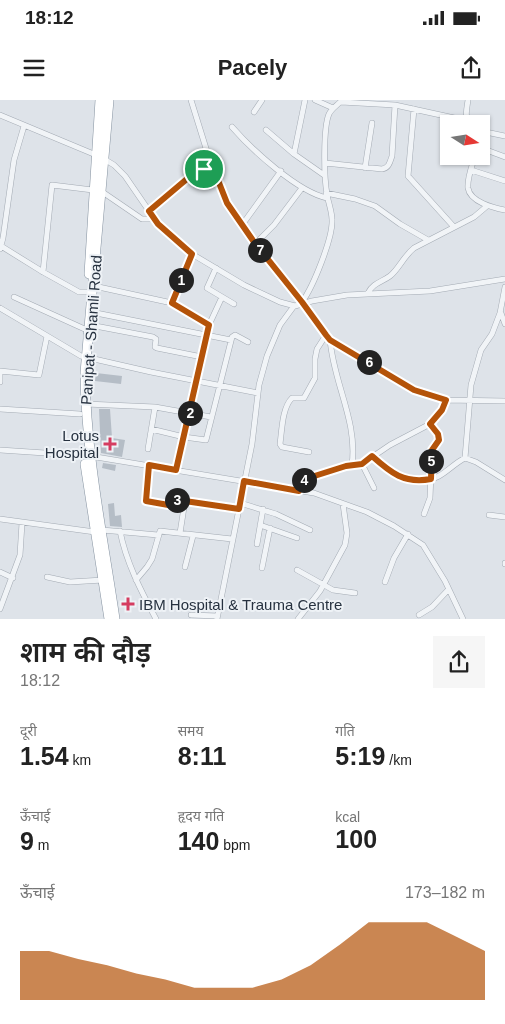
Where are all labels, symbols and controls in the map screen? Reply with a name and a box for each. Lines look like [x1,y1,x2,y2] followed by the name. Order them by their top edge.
[25,7,74,28] text: 18:12
[20,54,48,82] icon: menu
[457,54,485,82] icon: share
[218,55,287,80] text: Pacely
[440,115,490,165] north arrow
[440,115,490,165] map controls
[183,148,225,190] pin
[190,155,218,183] icon: arrive
[248,238,272,262] pin: 7
[257,242,264,258] text: 7
[77,255,105,405] street label: Panipat - Shamli Road
[168,268,194,292] pin: 1
[178,272,185,288] text: 1
[356,350,382,374] pin: 6
[366,354,373,370] text: 6
[178,400,202,426] pin: 2
[187,405,194,421] text: 2
[45,427,99,461] place label: Lotus Hospital
[103,437,117,451] marker: Lotus Hospital
[418,448,444,474] pin: 5
[428,453,435,469] text: 5
[292,468,316,492] pin: 4
[301,472,308,488] text: 4
[164,488,190,512] pin: 3
[174,492,181,508] text: 3
[139,596,342,613] place label: IBM Hospital & Trauma Centre
[121,597,135,611] marker: IBM Hospital & Trauma Centre
[433,636,485,688] button: share
[20,637,151,668] text: शाम की दौड़
[20,672,60,689] text: 18:12
[20,723,37,739] text: दूरी
[178,723,204,739] text: समय
[335,723,355,739] text: गति
[20,742,69,770] text: 1.54
[178,742,226,770] text: 8:11
[335,742,385,770] text: 5:19
[69,752,91,768] text: km
[385,752,412,768] text: /km
[20,808,50,824] text: ऊँचाई
[178,808,224,824] text: हृदय गति
[335,809,360,825] text: kcal
[335,825,377,853] text: 100
[20,827,34,855] text: 9
[178,827,219,855] text: 140
[34,837,49,853] text: m
[219,837,251,853] text: bpm
[20,884,55,901] text: ऊँचाई
[405,884,485,901] text: 173–182 m

